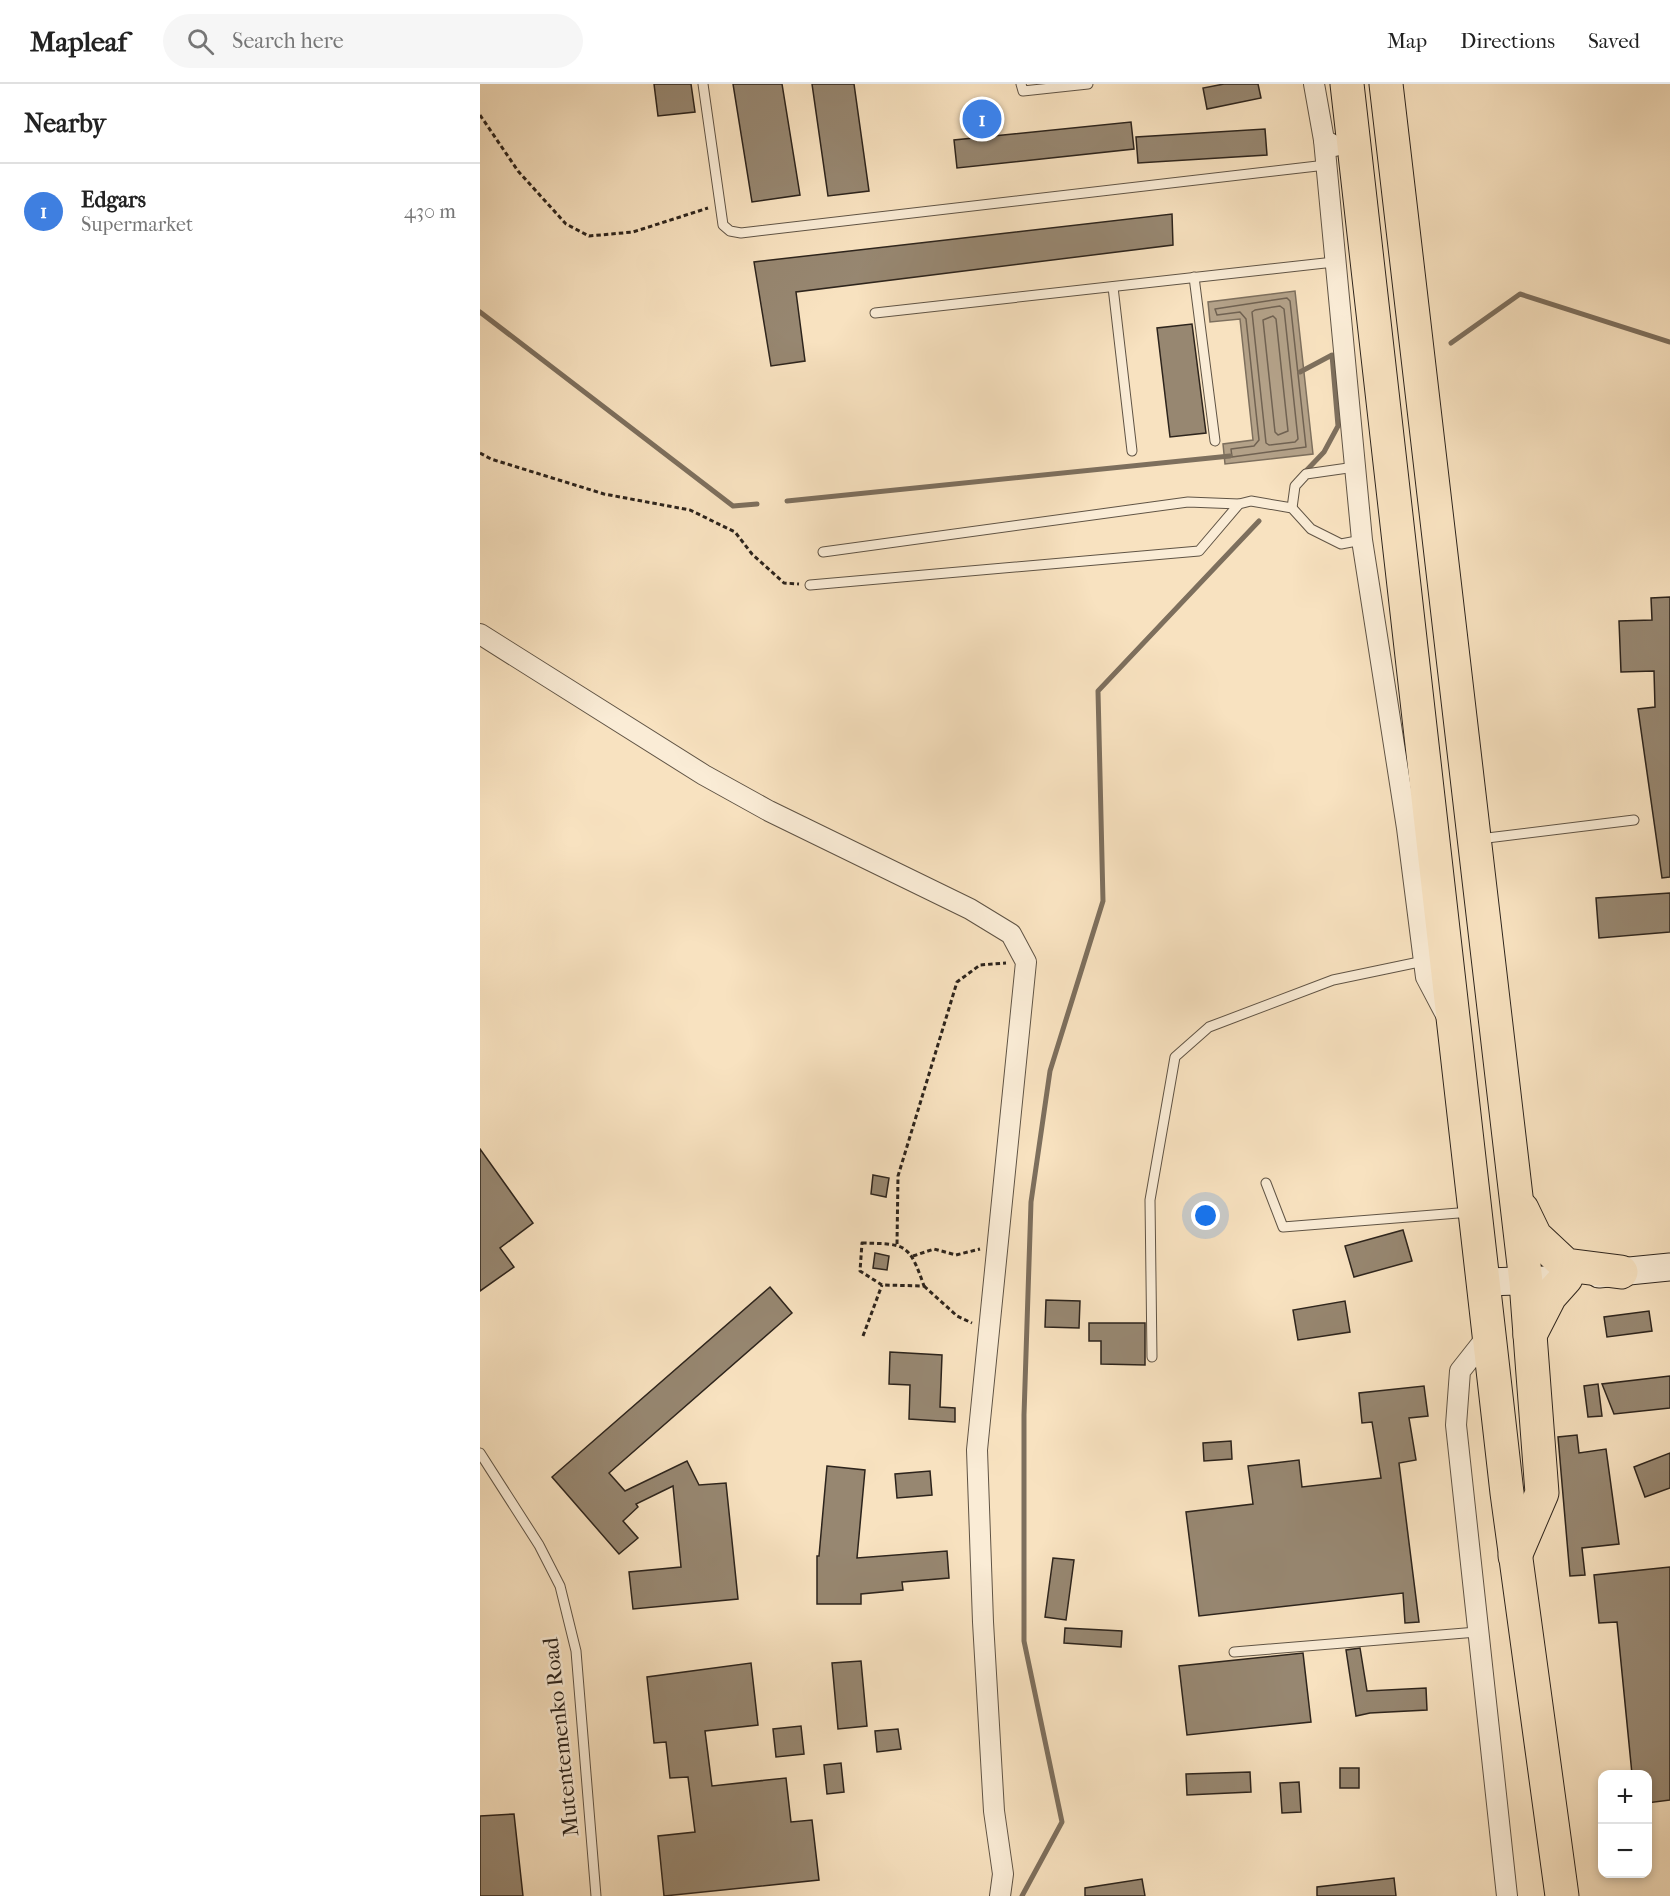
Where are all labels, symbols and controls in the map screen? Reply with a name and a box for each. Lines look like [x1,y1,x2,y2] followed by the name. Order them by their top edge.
[163,14,583,68] search box
[30,25,127,58] text: Mapleaf
[184,25,217,58] icon: search
[232,28,344,54] text: Search here
[1387,29,1427,53] text: Map
[1460,29,1555,53] text: Directions
[1588,29,1640,53] text: Saved
[962,96,1002,141] pin: 1
[24,108,106,139] text: Nearby
[81,187,146,213] text: Edgars
[40,200,47,223] text: 1
[404,200,456,223] text: 430 m
[81,213,193,236] text: Supermarket
[1191,1201,1220,1230] your location
[538,1635,584,1838] street label: Mutentemenko Road
[1598,1770,1652,1878] map controls
[1598,1770,1652,1824] button: +
[1598,1824,1652,1878] button: −

